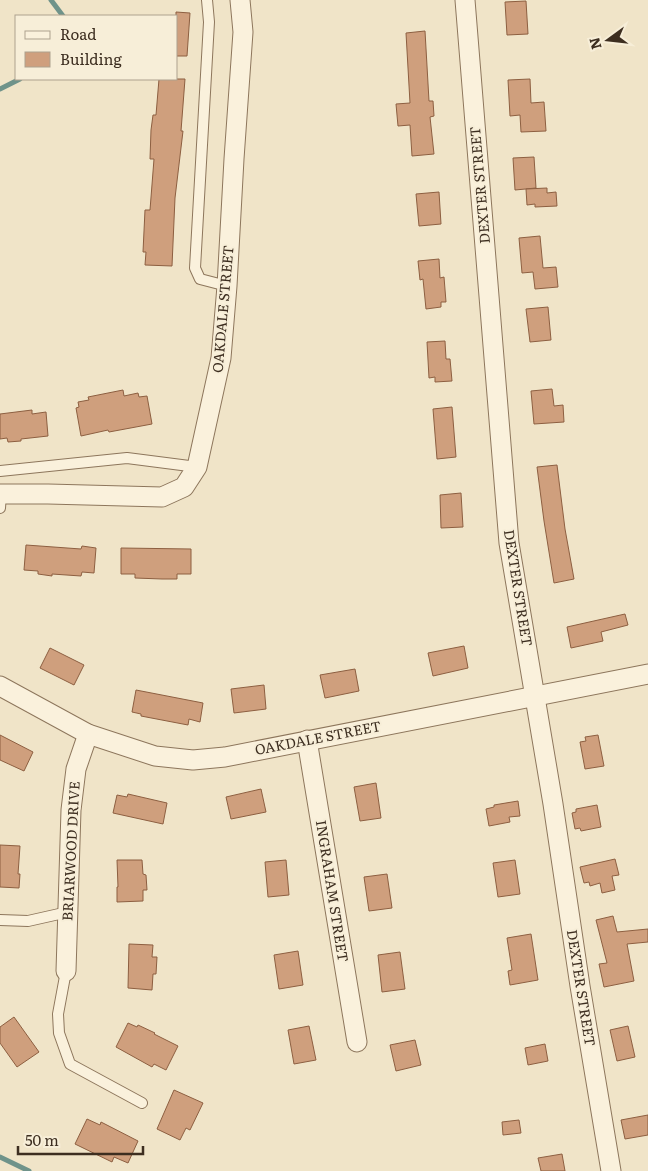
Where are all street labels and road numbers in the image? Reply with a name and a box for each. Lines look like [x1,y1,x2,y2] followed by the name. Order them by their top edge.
[464,126,494,245] street label: DEXTER STREET
[206,244,238,374] street label: OAKDALE STREET
[500,528,538,648] street label: DEXTER STREET
[253,715,383,759] street label: OAKDALE STREET
[56,780,84,921] street label: BRIARWOOD DRIVE
[312,818,354,963] street label: INGRAHAM STREET
[563,928,601,1048] street label: DEXTER STREET

